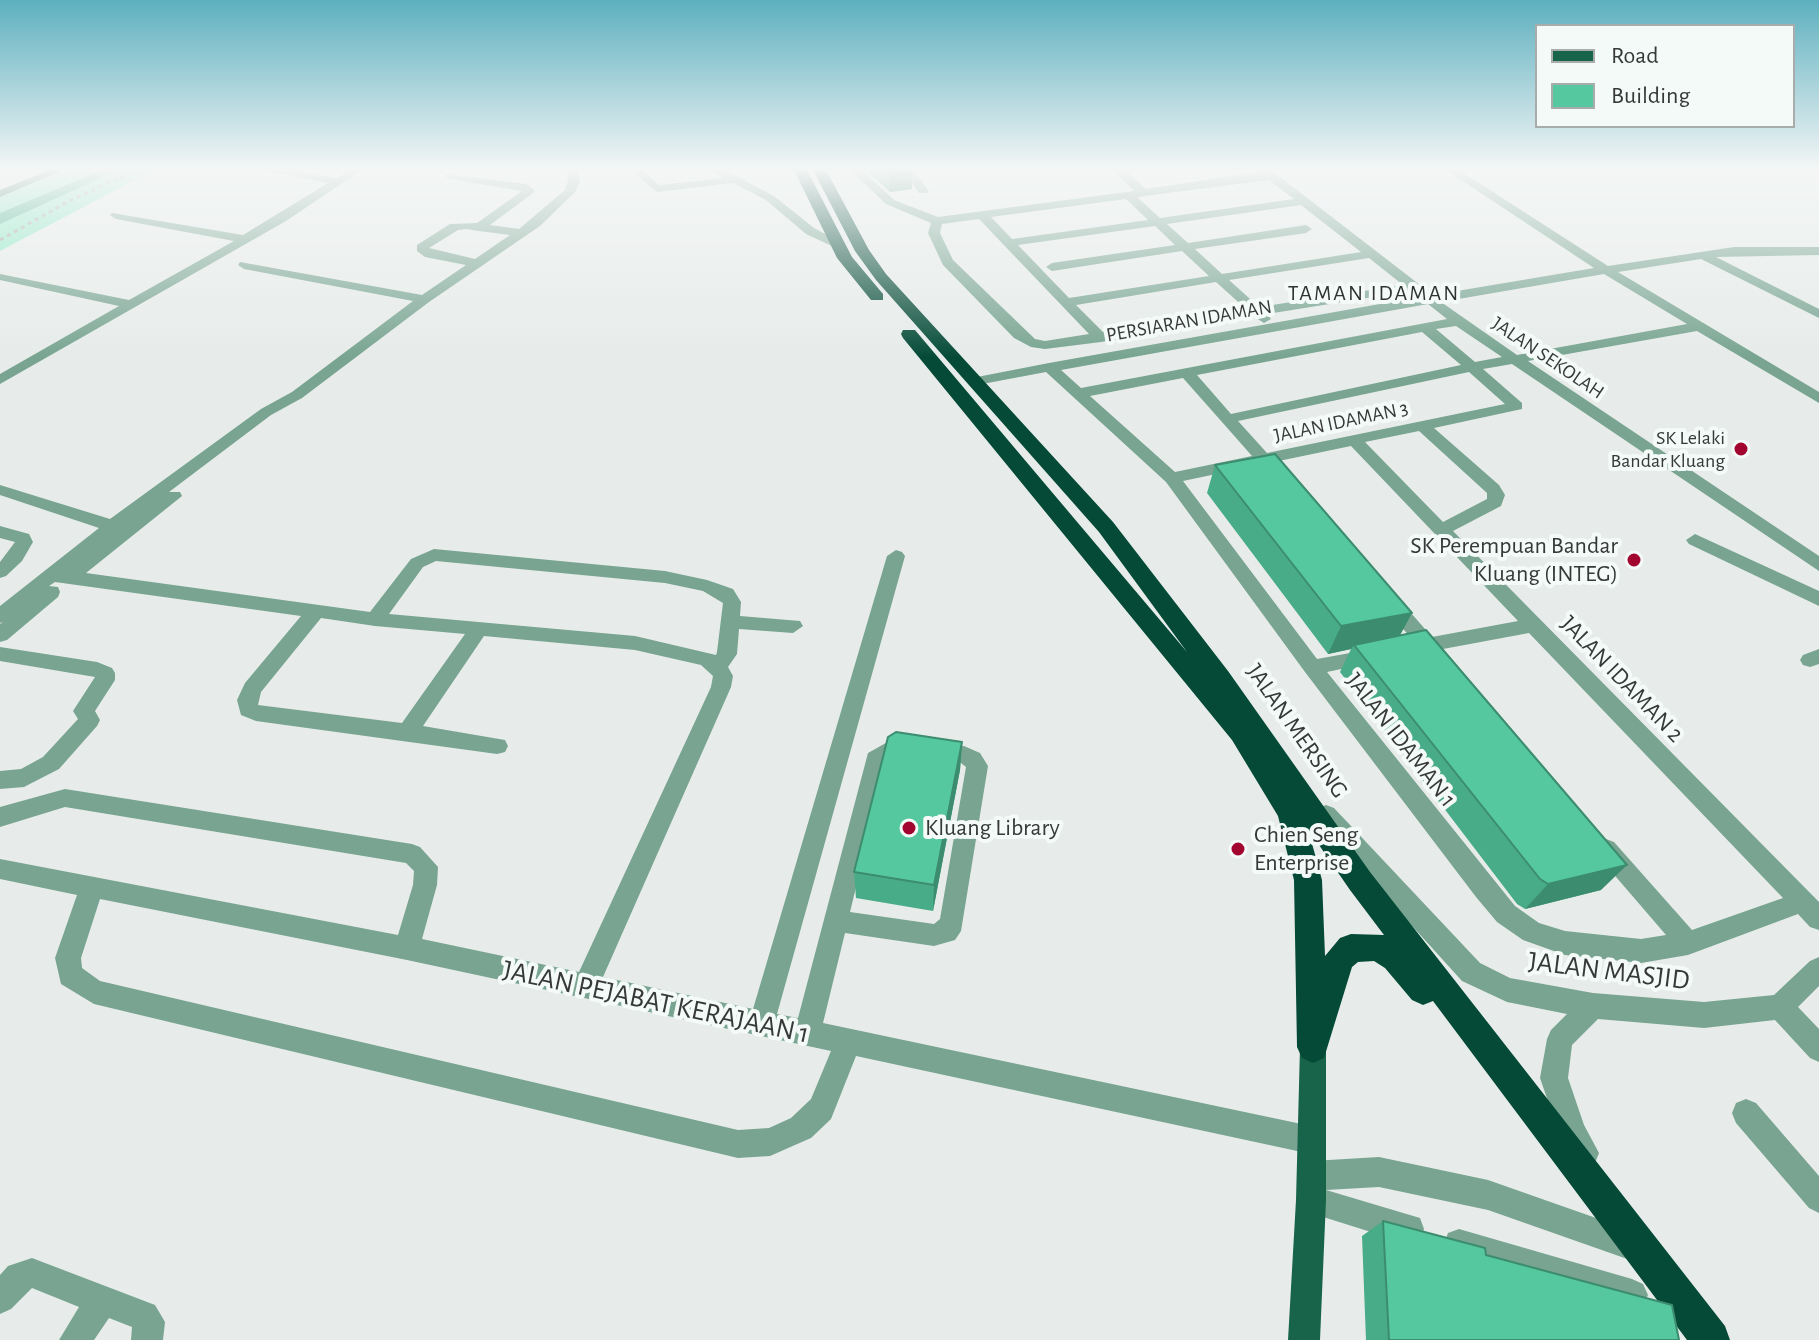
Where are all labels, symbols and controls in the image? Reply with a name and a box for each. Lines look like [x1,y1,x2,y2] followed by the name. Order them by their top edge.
[1535,24,1795,128] legend
[1611,44,1659,68] text: Road
[1611,84,1690,108] text: Building
[1288,280,1460,306] district label: TAMAN IDAMAN
[1104,295,1274,347] street label: PERSIARAN IDAMAN
[1487,312,1609,404] street label: JALAN SEKOLAH
[1272,396,1410,448] street label: JALAN IDAMAN 3
[1611,426,1725,473] place label: SK Lelaki Bandar Kluang
[1732,440,1750,458] marker: SK Lelaki Bandar Kluang
[1410,532,1618,588] place label: SK Perempuan Bandar Kluang (INTEG)
[1625,551,1643,569] marker: SK Perempuan Bandar Kluang (INTEG)
[1554,610,1690,748] street label: JALAN IDAMAN 2
[1240,658,1354,804] street label: JALAN MERSING
[1340,667,1462,813] street label: JALAN IDAMAN 1
[925,814,1060,842] place label: Kluang Library
[900,819,918,837] marker: Kluang Library
[1254,821,1358,877] place label: Chien Seng Enterprise
[1229,840,1247,858] marker: Chien Seng Enterprise
[1526,944,1692,998] street label: JALAN MASJID
[500,953,812,1051] street label: JALAN PEJABAT KERAJAAN 1

